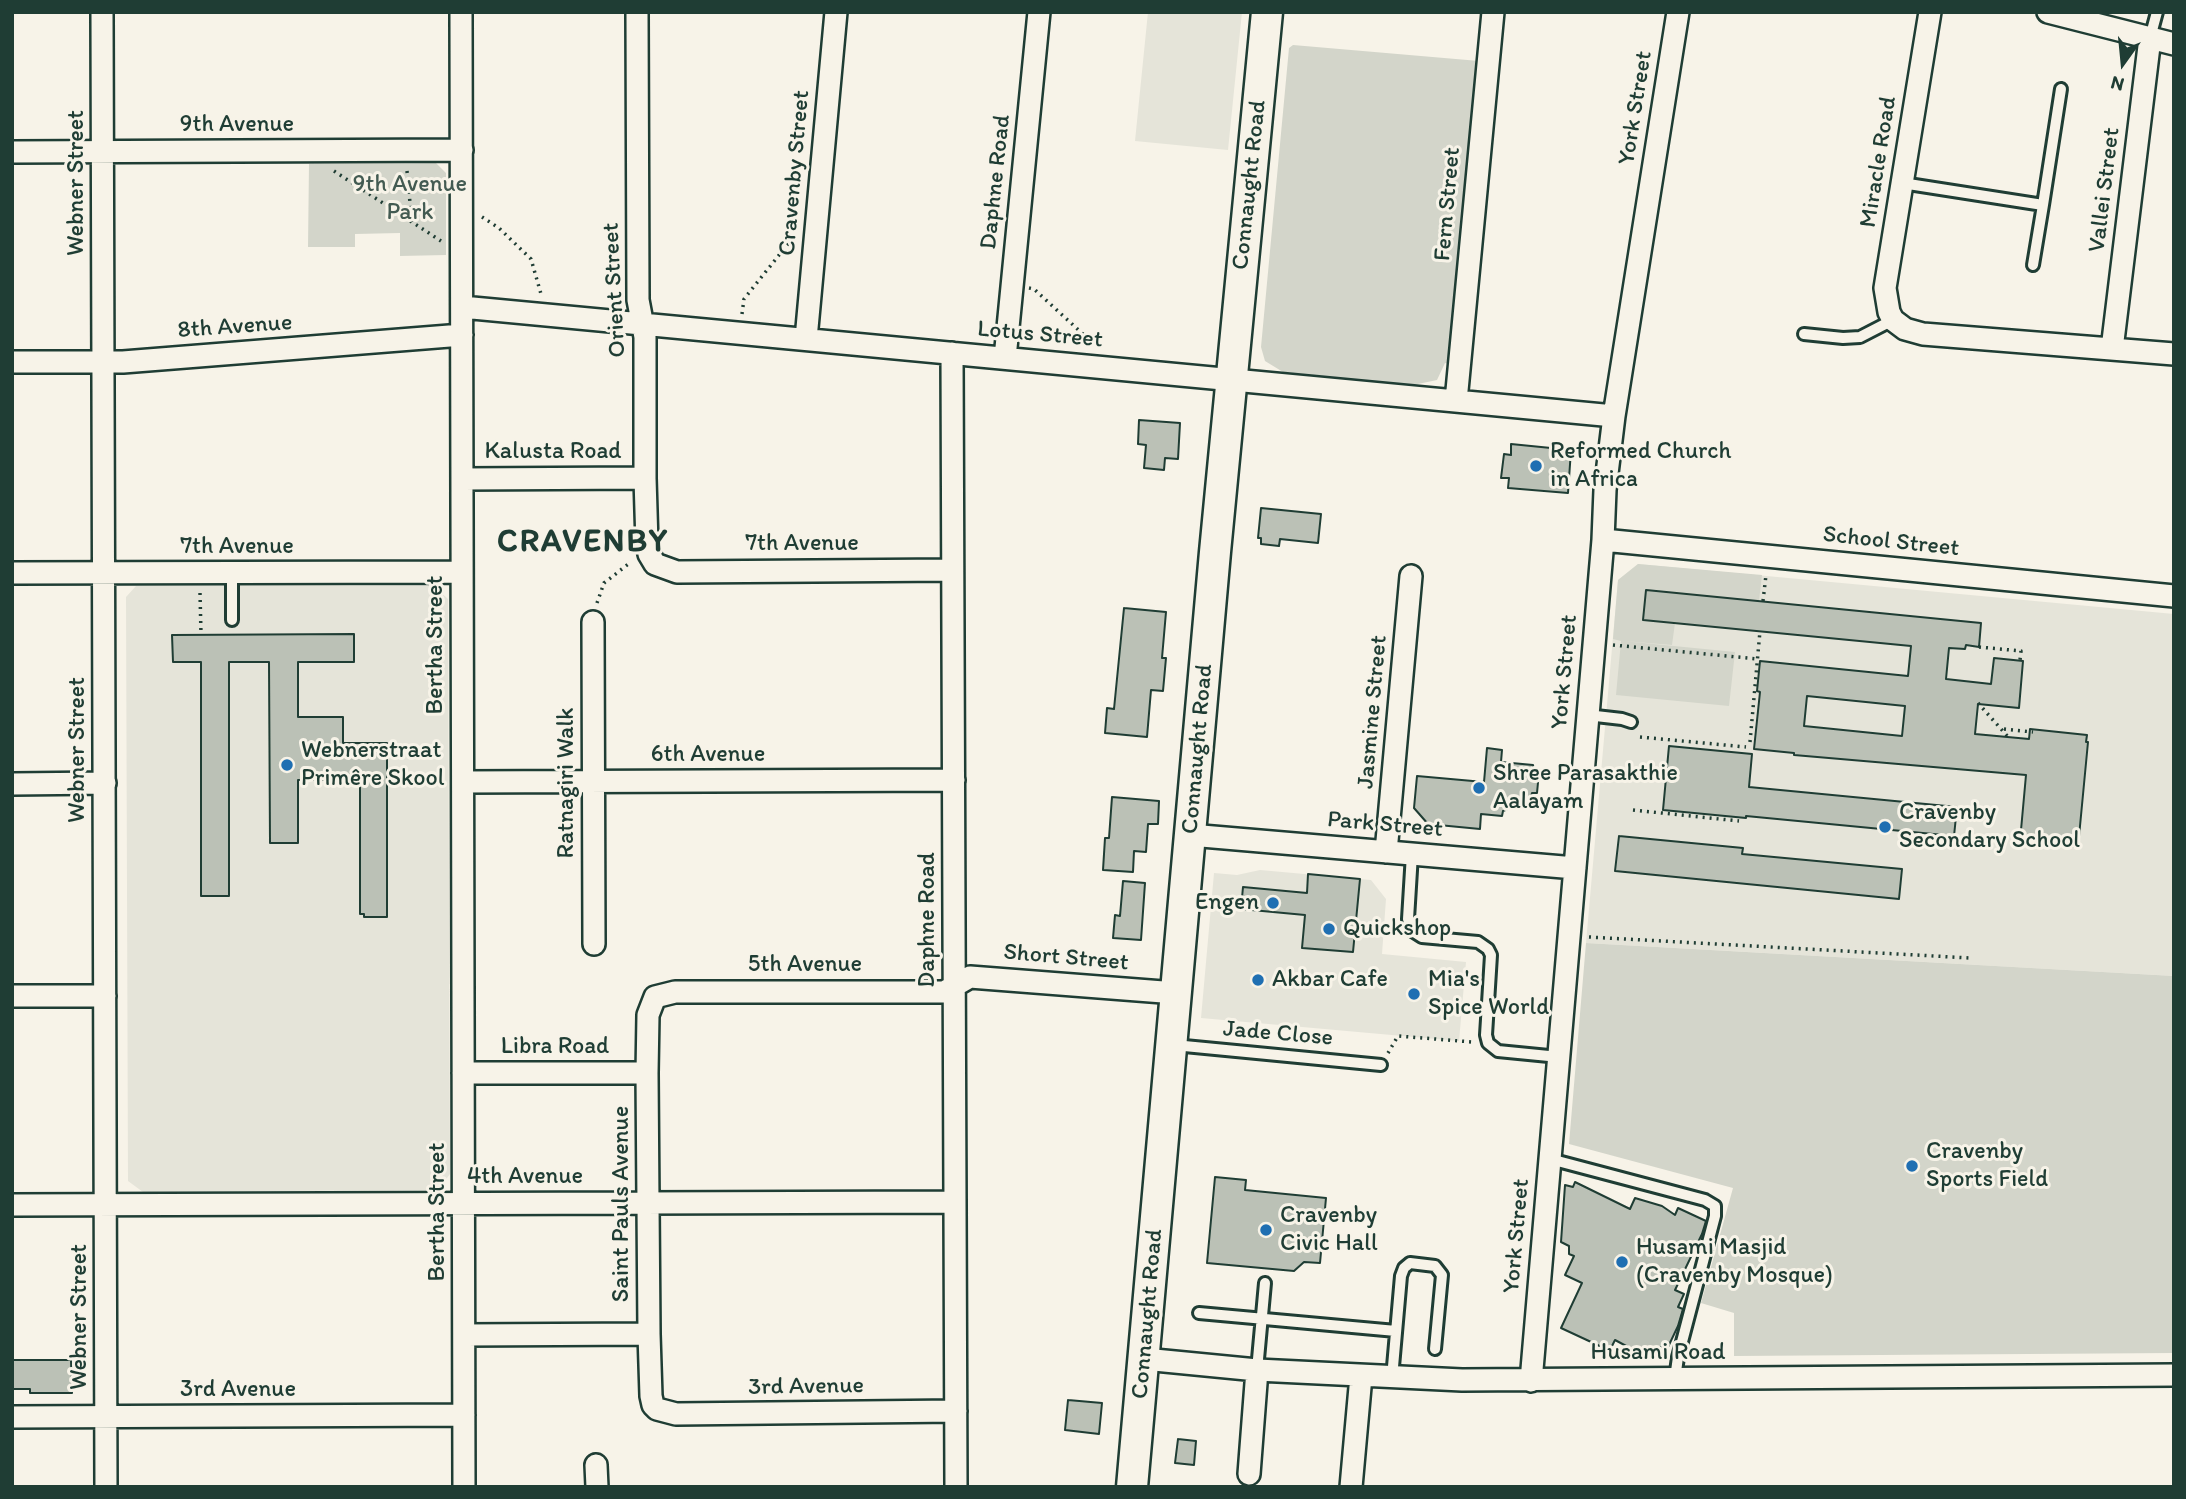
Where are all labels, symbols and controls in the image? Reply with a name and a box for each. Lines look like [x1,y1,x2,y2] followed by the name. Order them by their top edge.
[2088,28,2158,98] north arrow
[1613,49,1659,167] street label: York Street
[2108,71,2127,97] text: N
[773,89,817,257] street label: Cravenby Street
[1854,94,1904,230] street label: Miracle Road
[1227,99,1273,271] street label: Connaught Road
[63,110,91,256] street label: Webner Street
[180,111,294,139] street label: 9th Avenue
[975,113,1017,251] street label: Daphne Road
[2083,126,2127,254] street label: Vallei Street
[1429,146,1467,262] street label: Fern Street
[353,171,467,227] park label: 9th Avenue Park
[597,222,633,358] street label: Orient Street
[177,309,293,345] street label: 8th Avenue
[976,315,1104,355] street label: Lotus Street
[485,438,621,466] street label: Kalusta Road
[1550,438,1731,494] place label: Reformed Church in Africa
[1528,458,1544,474] marker: Reformed Church in Africa
[1821,521,1961,563] street label: School Street
[497,524,669,562] district label: CRAVENBY
[745,530,859,558] street label: 7th Avenue
[180,533,294,561] street label: 7th Avenue
[422,576,450,714] street label: Bertha Street
[1546,613,1584,731] street label: York Street
[1352,634,1394,790] street label: Jasmine Street
[1176,663,1220,835] street label: Connaught Road
[64,677,92,823] street label: Webner Street
[553,707,581,859] street label: Ratnagiri Walk
[301,737,444,793] place label: Webnerstraat Primêre Skool
[651,741,765,769] street label: 6th Avenue
[279,757,295,773] marker: Webnerstraat Primêre Skool
[1493,760,1678,816] place label: Shree Parasakthie Aalayam
[1471,780,1487,796] marker: Shree Parasakthie Aalayam
[1899,799,2080,855] place label: Cravenby Secondary School
[1326,806,1444,844] street label: Park Street
[1877,819,1893,835] marker: Cravenby Secondary School
[914,852,942,988] street label: Daphne Road
[1195,889,1259,917] place label: Engen
[1265,895,1281,911] marker: Engen
[1343,915,1451,943] place label: Quickshop
[1321,921,1337,937] marker: Quickshop
[1002,938,1130,978] street label: Short Street
[748,951,862,979] street label: 5th Avenue
[1272,966,1388,994] place label: Akbar Cafe
[1428,966,1549,1022] place label: Mia's Spice World
[1250,972,1266,988] marker: Akbar Cafe
[1406,986,1422,1002] marker: Mia's Spice World
[1222,1015,1334,1053] street label: Jade Close
[501,1033,609,1061] street label: Libra Road
[608,1106,636,1302] street label: Saint Pauls Avenue
[1926,1138,2048,1194] place label: Cravenby Sports Field
[424,1143,452,1281] street label: Bertha Street
[1904,1158,1920,1174] marker: Cravenby Sports Field
[467,1163,583,1191] street label: 4th Avenue
[1498,1177,1536,1295] street label: York Street
[1280,1202,1378,1258] place label: Cravenby Civic Hall
[1258,1222,1274,1238] marker: Cravenby Civic Hall
[1126,1228,1170,1400] street label: Connaught Road
[1636,1234,1833,1290] place label: Husami Masjid (Cravenby Mosque)
[66,1244,94,1390] street label: Webner Street
[1614,1254,1630,1270] marker: Husami Masjid (Cravenby Mosque)
[1591,1339,1725,1367] street label: Husami Road
[748,1372,864,1402] street label: 3rd Avenue
[180,1376,296,1404] street label: 3rd Avenue

